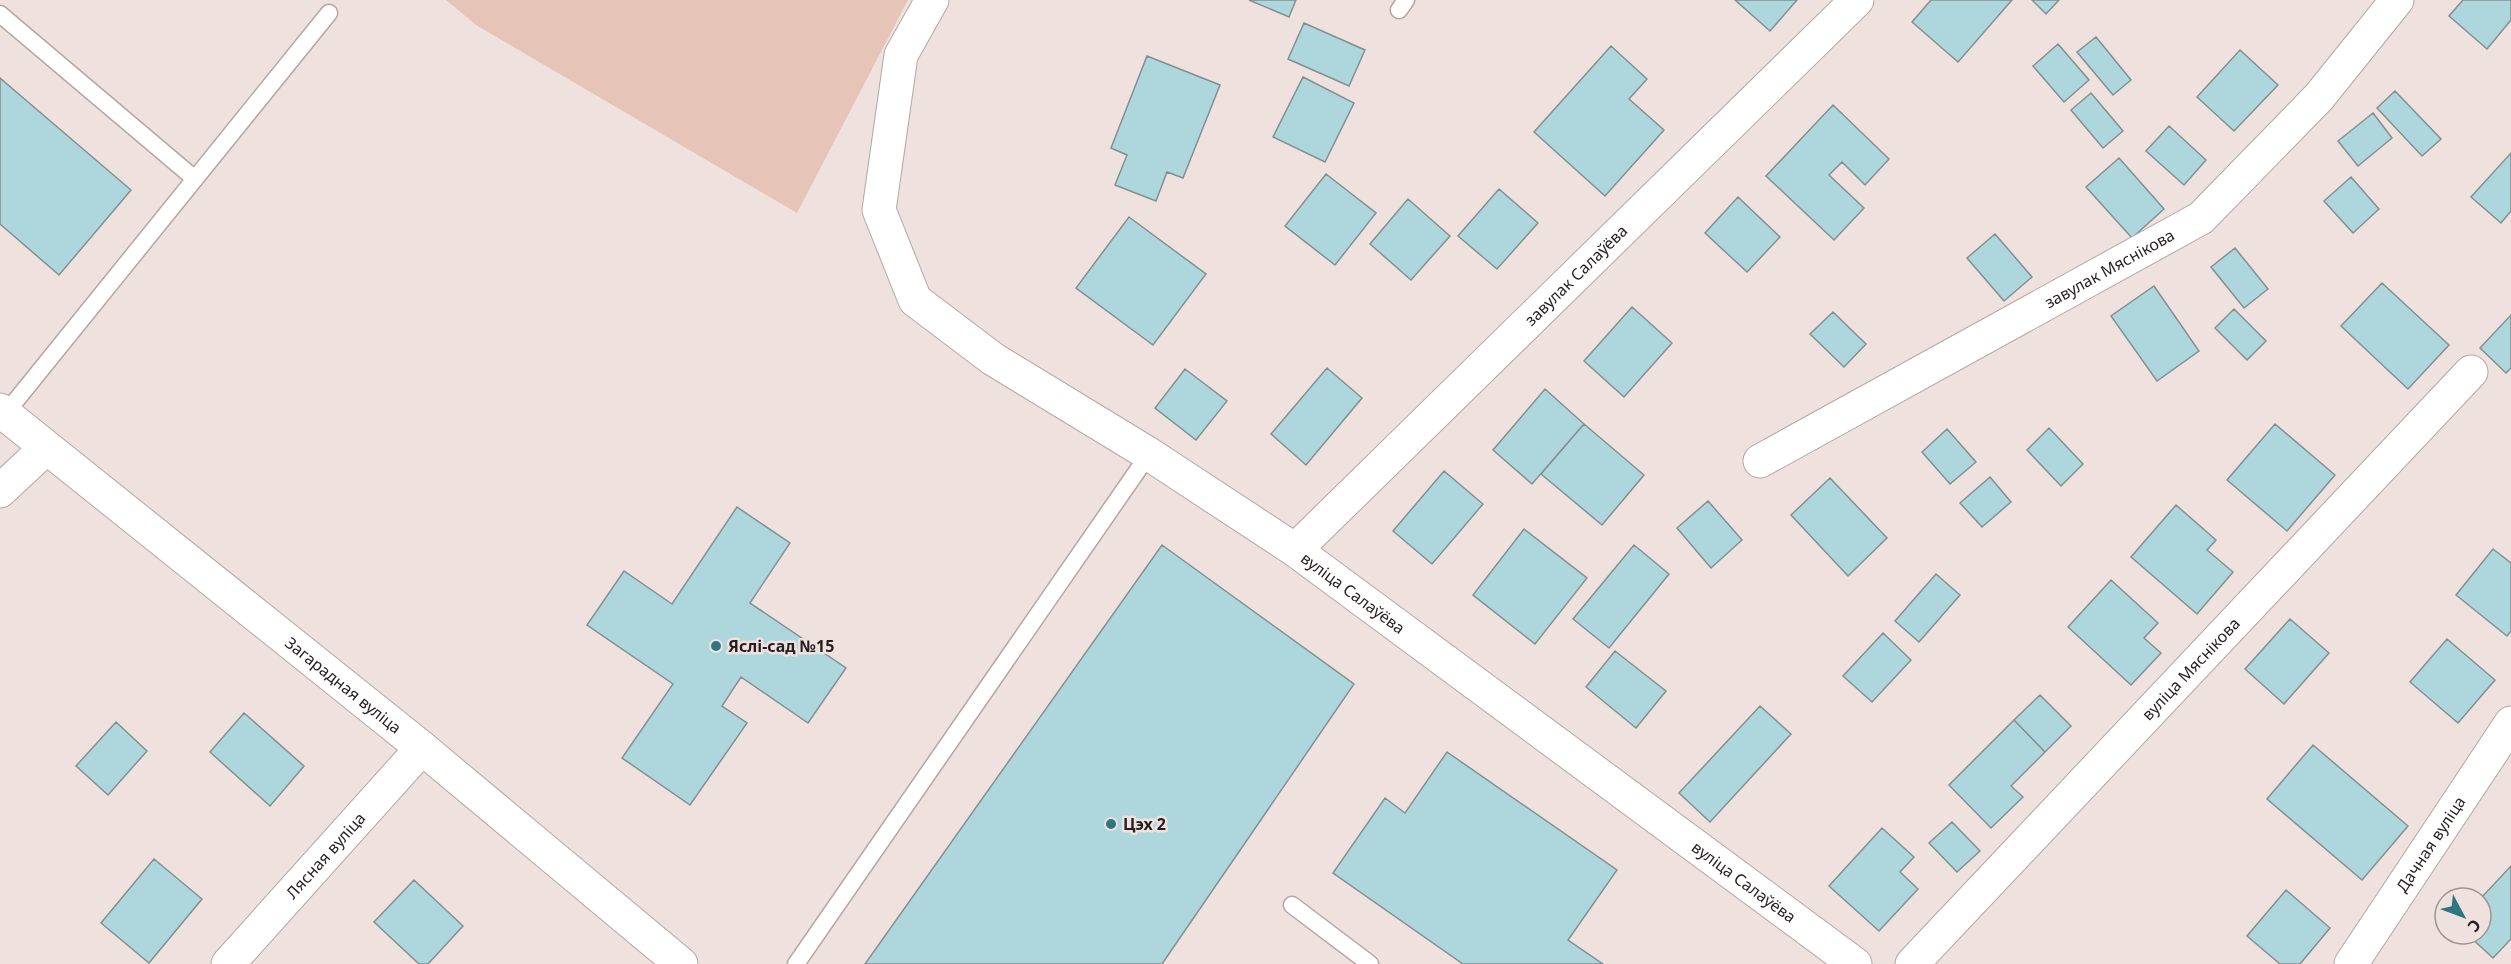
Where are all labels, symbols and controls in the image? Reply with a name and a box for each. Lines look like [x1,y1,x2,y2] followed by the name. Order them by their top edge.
[1520,220,1632,330] street label: завулак Салаўёва
[2041,224,2178,313] street label: завулак Мяснікова
[1296,547,1410,639] street label: вуліца Салаўёва
[2137,613,2245,725] street label: вуліца Мяснікова
[281,632,406,738] street label: Загарадная вуліца
[728,635,834,657] place label: Яслі-сад №15
[709,639,723,653] marker: Яслі-сад №15
[2391,792,2470,896] street label: Дачная вуліца
[281,808,370,903] street label: Лясная вуліца
[1123,813,1166,835] place label: Цэх 2
[1104,817,1118,831] marker: Цэх 2
[1687,836,1800,928] street label: вуліца Салаўёва
[2433,886,2493,946] north arrow
[2463,915,2486,937] text: С

